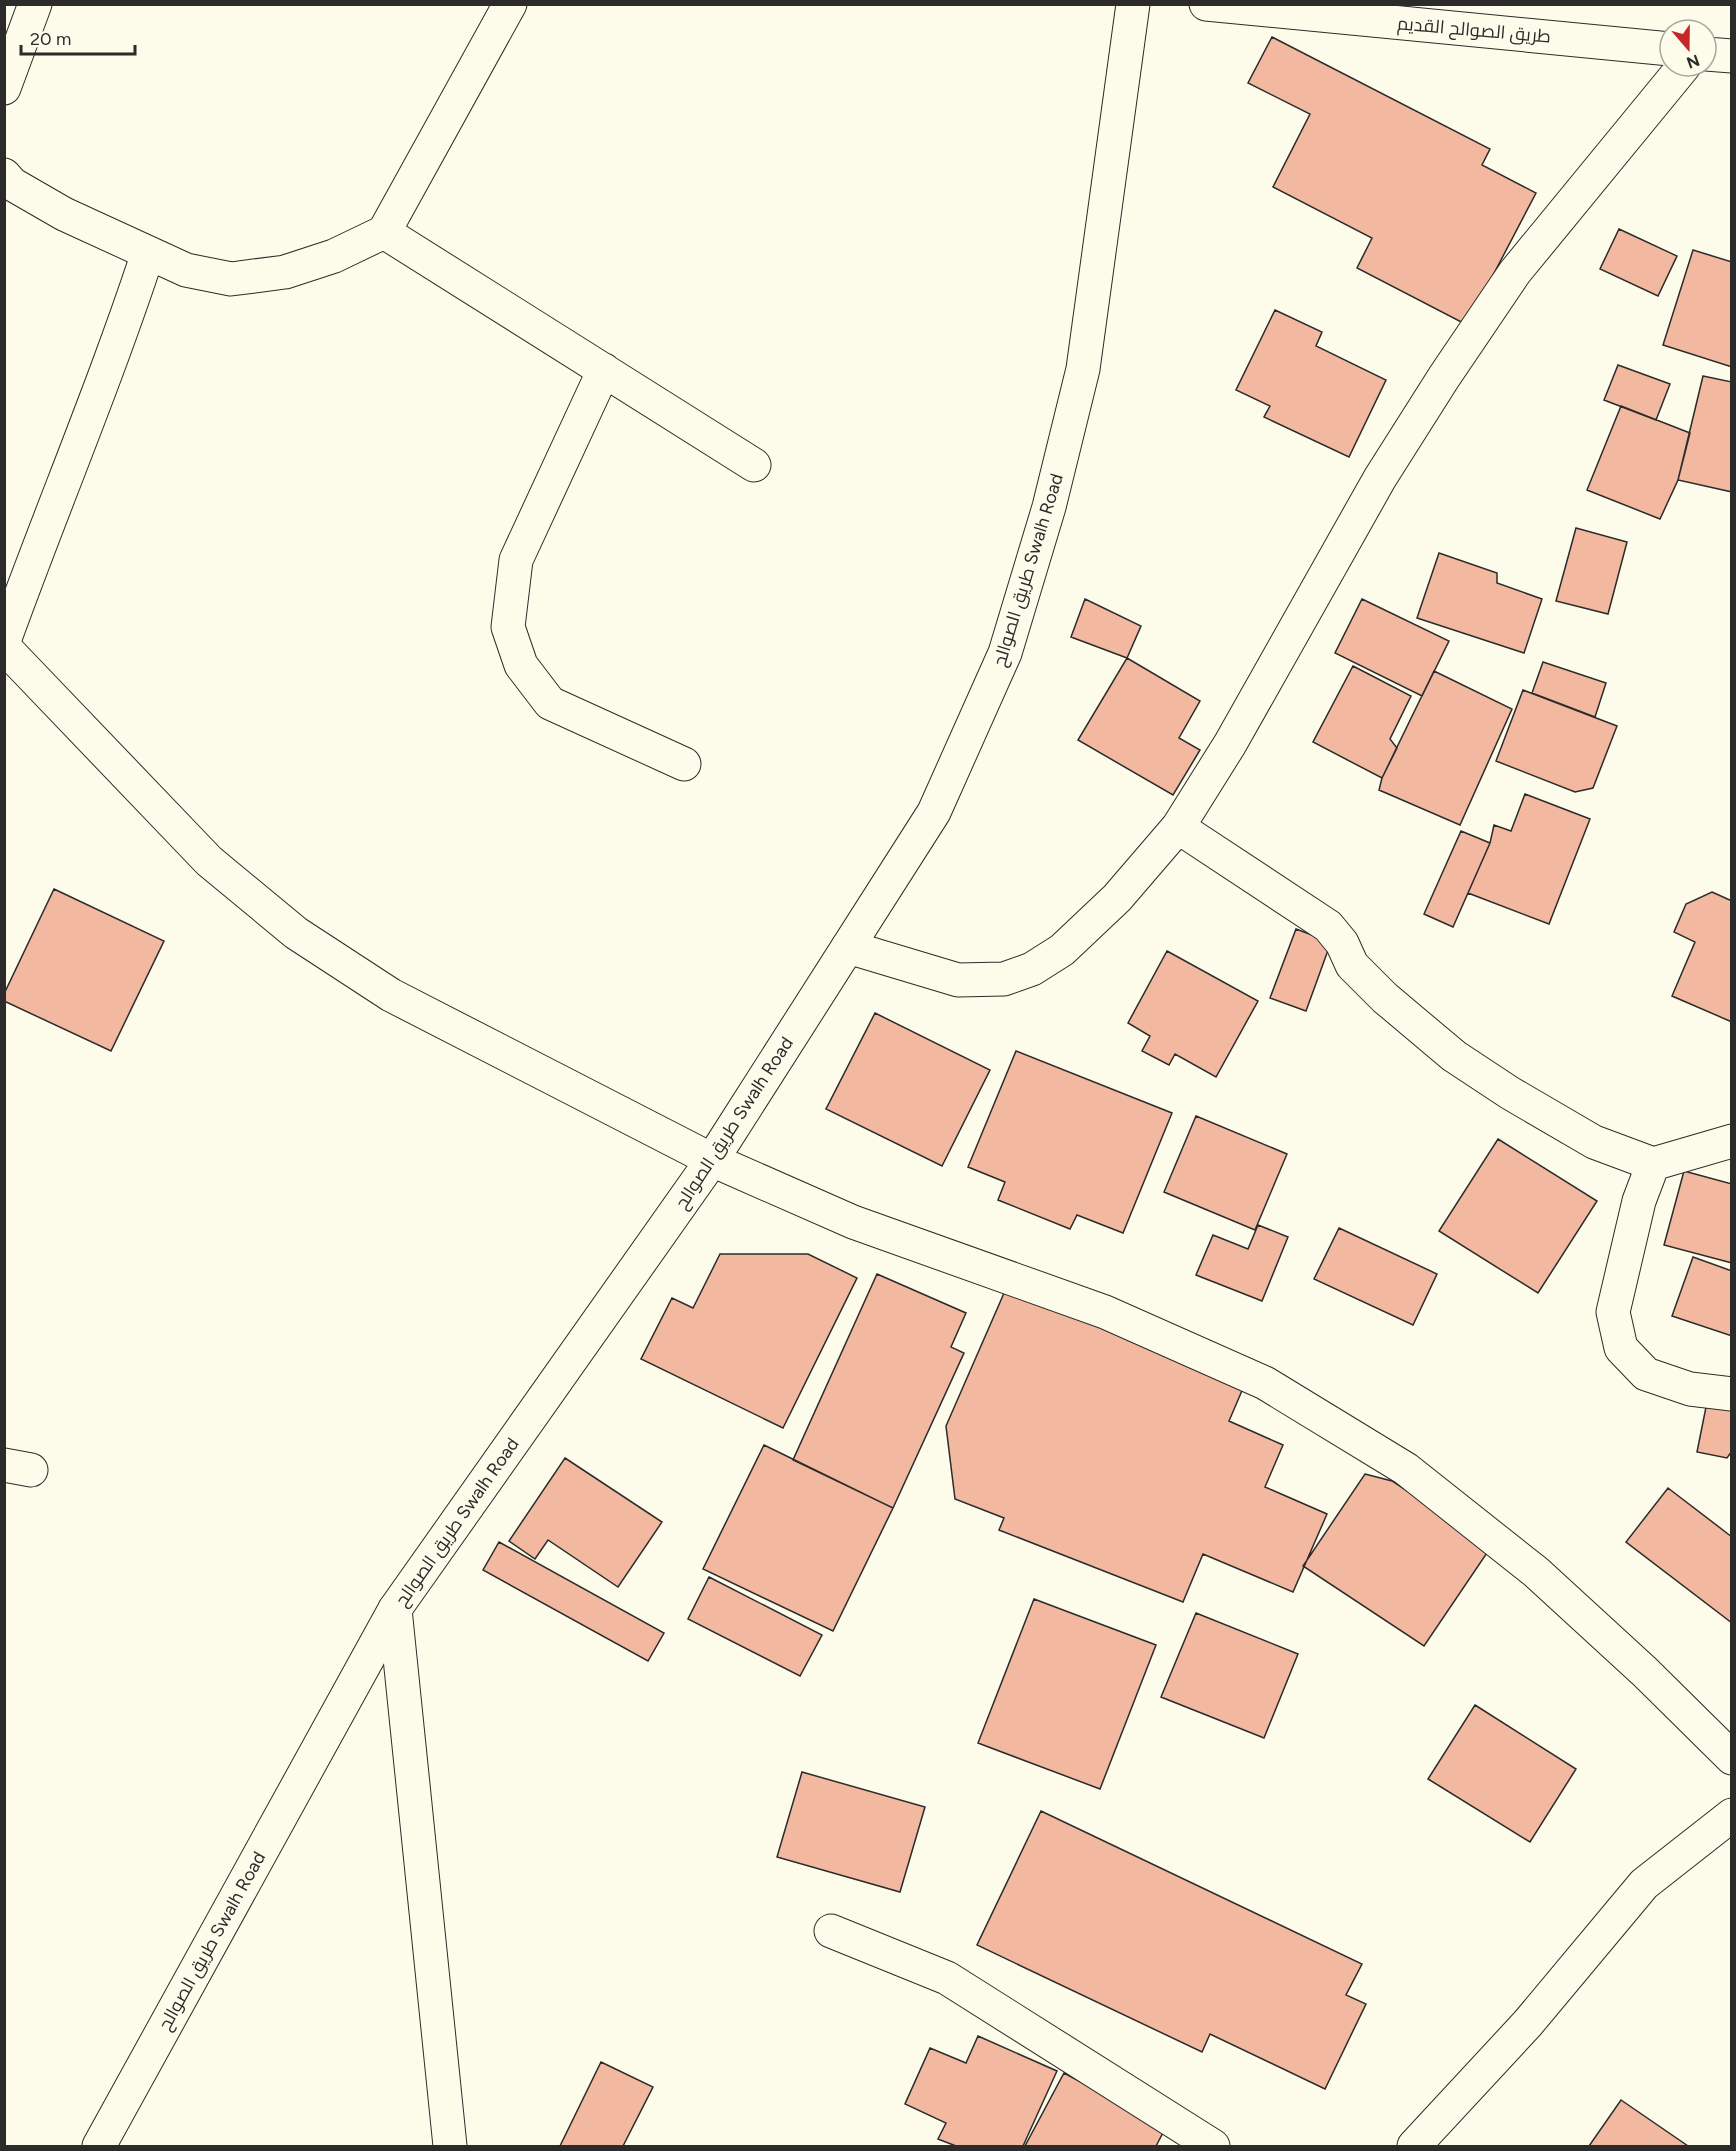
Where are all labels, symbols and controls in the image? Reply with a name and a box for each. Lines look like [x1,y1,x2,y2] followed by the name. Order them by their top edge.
[1396,12,1552,49] street label: طريق الصوالح القديم
[21,18,135,56] scale bar
[1658,18,1718,78] north arrow
[30,28,71,50] text: 20 m
[1684,51,1702,73] text: N
[988,471,1069,669] street label: طريق الصوالح Swalh Road
[670,1033,799,1214] street label: طريق الصوالح Swalh Road
[390,1433,524,1611] street label: طريق الصوالح Swalh Road
[154,1848,271,2035] street label: طريق الصوالح Swalh Road

